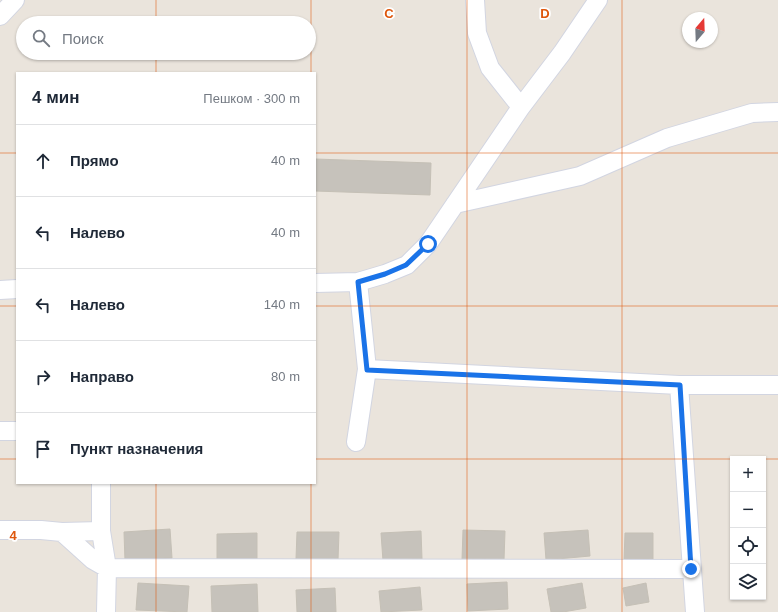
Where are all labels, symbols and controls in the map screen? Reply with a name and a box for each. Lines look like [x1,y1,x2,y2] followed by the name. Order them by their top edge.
[384,6,394,21] text: C
[540,6,550,21] text: D
[682,12,718,48] north arrow
[16,16,316,60] search box
[30,27,52,49] icon: search
[62,30,104,47] text: Поиск
[32,88,79,107] text: 4 мин
[203,91,300,106] text: Пешком · 300 m
[32,150,54,172] icon: ahead
[70,152,119,169] text: Прямо
[271,153,300,168] text: 40 m
[32,222,54,244] icon: left
[70,224,125,241] text: Налево
[271,225,300,240] text: 40 m
[419,235,437,253] route start
[32,294,54,316] icon: left
[70,296,125,313] text: Налево
[264,297,300,312] text: 140 m
[32,366,54,388] icon: right
[70,368,134,385] text: Направо
[271,369,300,384] text: 80 m
[32,438,54,460] icon: arrive
[70,440,203,457] text: Пункт назначения
[730,456,766,600] map controls
[730,456,766,492] button: +
[730,492,766,528] button: −
[9,528,17,543] text: 4
[730,528,766,564] button: locate
[682,560,700,578] route end
[730,564,766,600] button: layers

